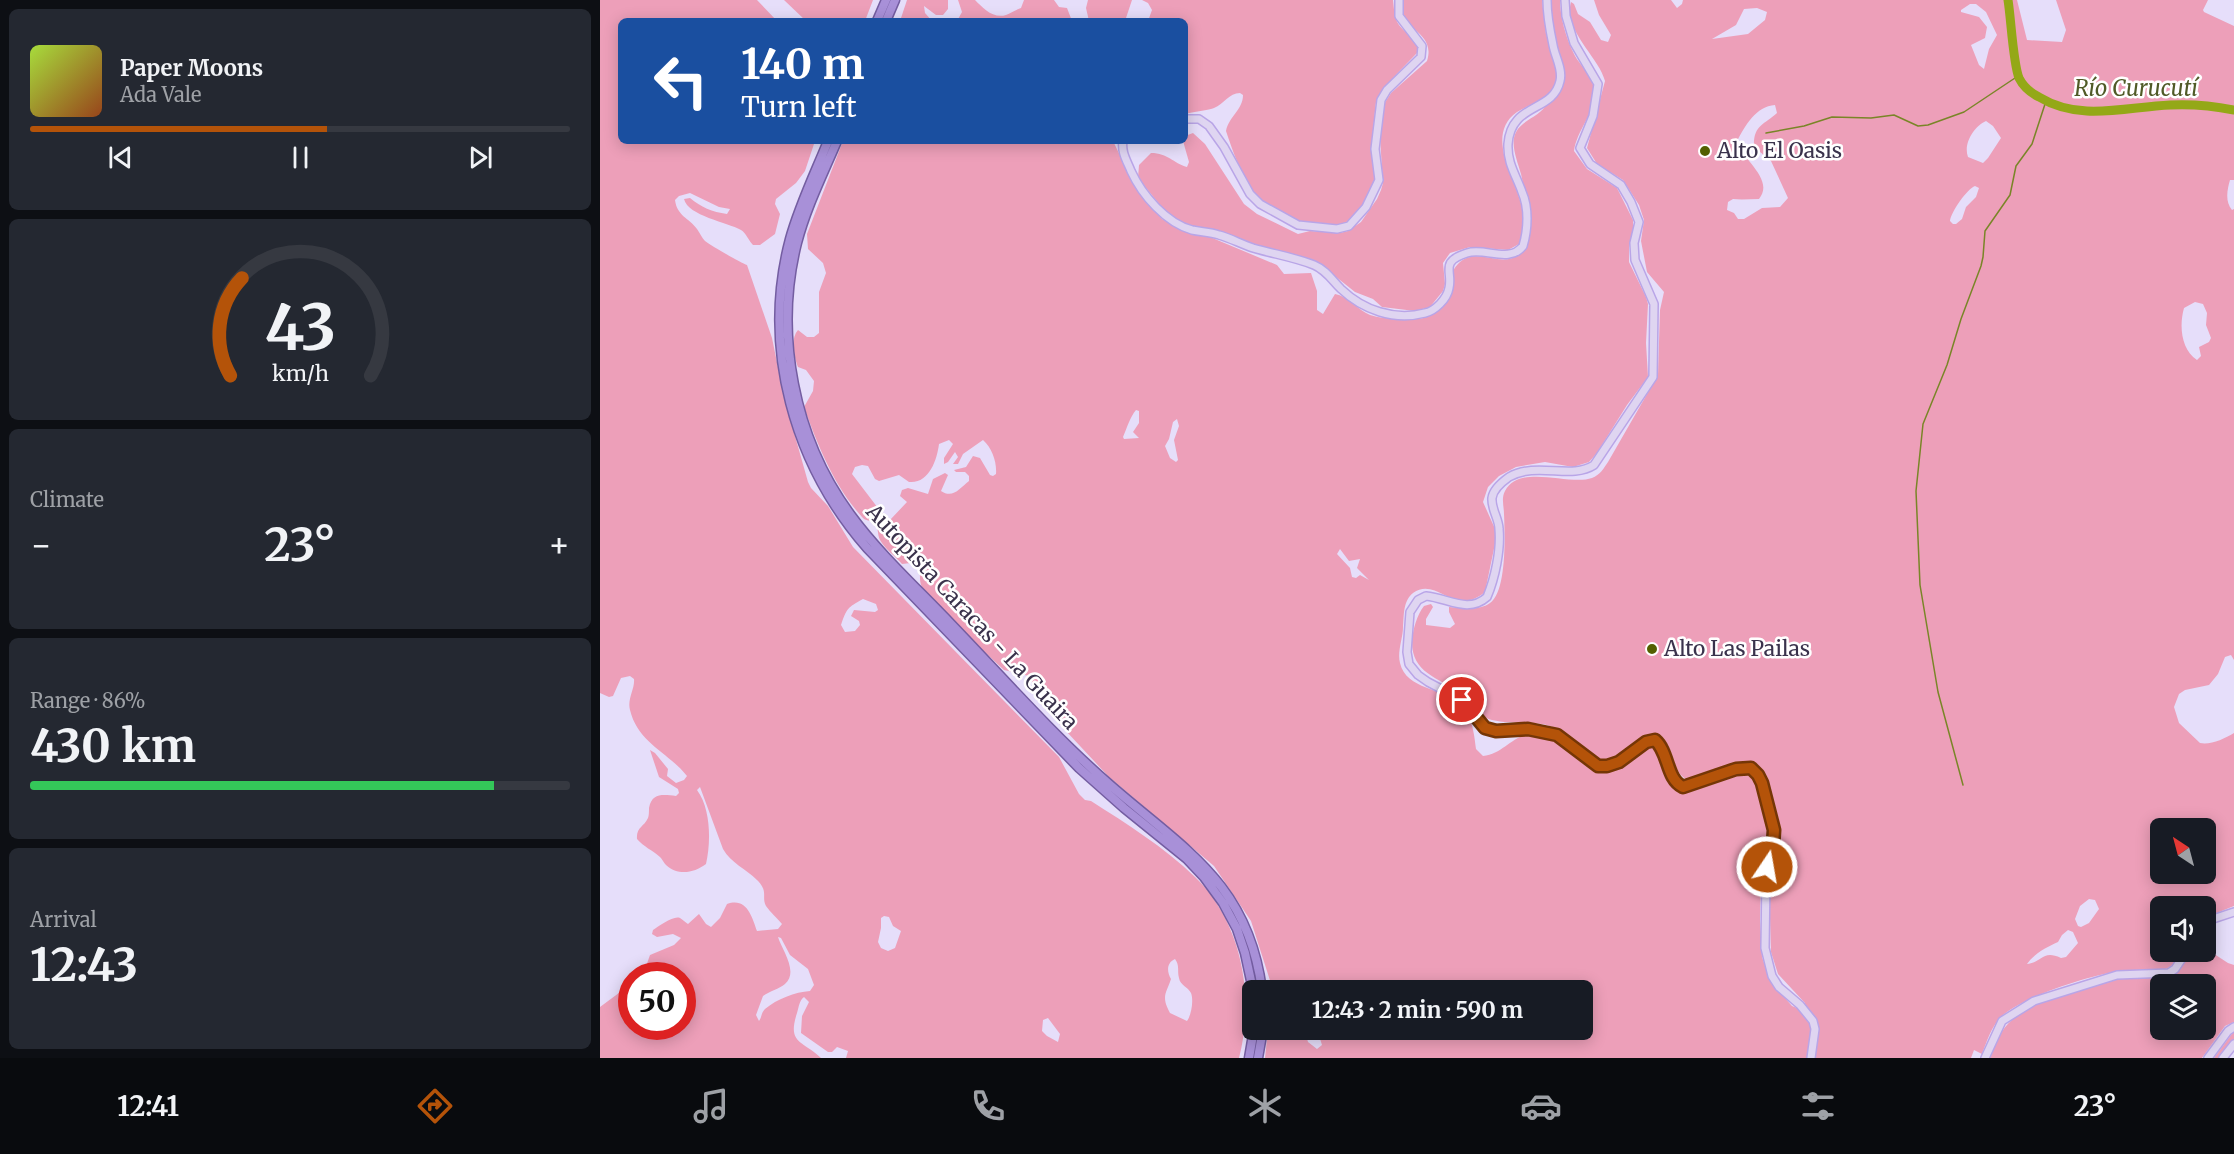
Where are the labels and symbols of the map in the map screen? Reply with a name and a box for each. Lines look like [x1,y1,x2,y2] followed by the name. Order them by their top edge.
[2074,74,2200,102] water label: Río Curucutí
[1716,137,1842,164] place label: Alto El Oasis
[1698,144,1712,158] marker: Alto El Oasis
[860,497,1084,735] street label: Autopista Caracas - La Guaira
[1663,635,1810,662] place label: Alto Las Pailas
[1645,642,1659,656] marker: Alto Las Pailas
[1436,674,1487,725] pin
[2150,818,2216,884] north arrow
[1735,835,1799,899] position arrow
[618,962,696,1040] speed limit sign: 50

